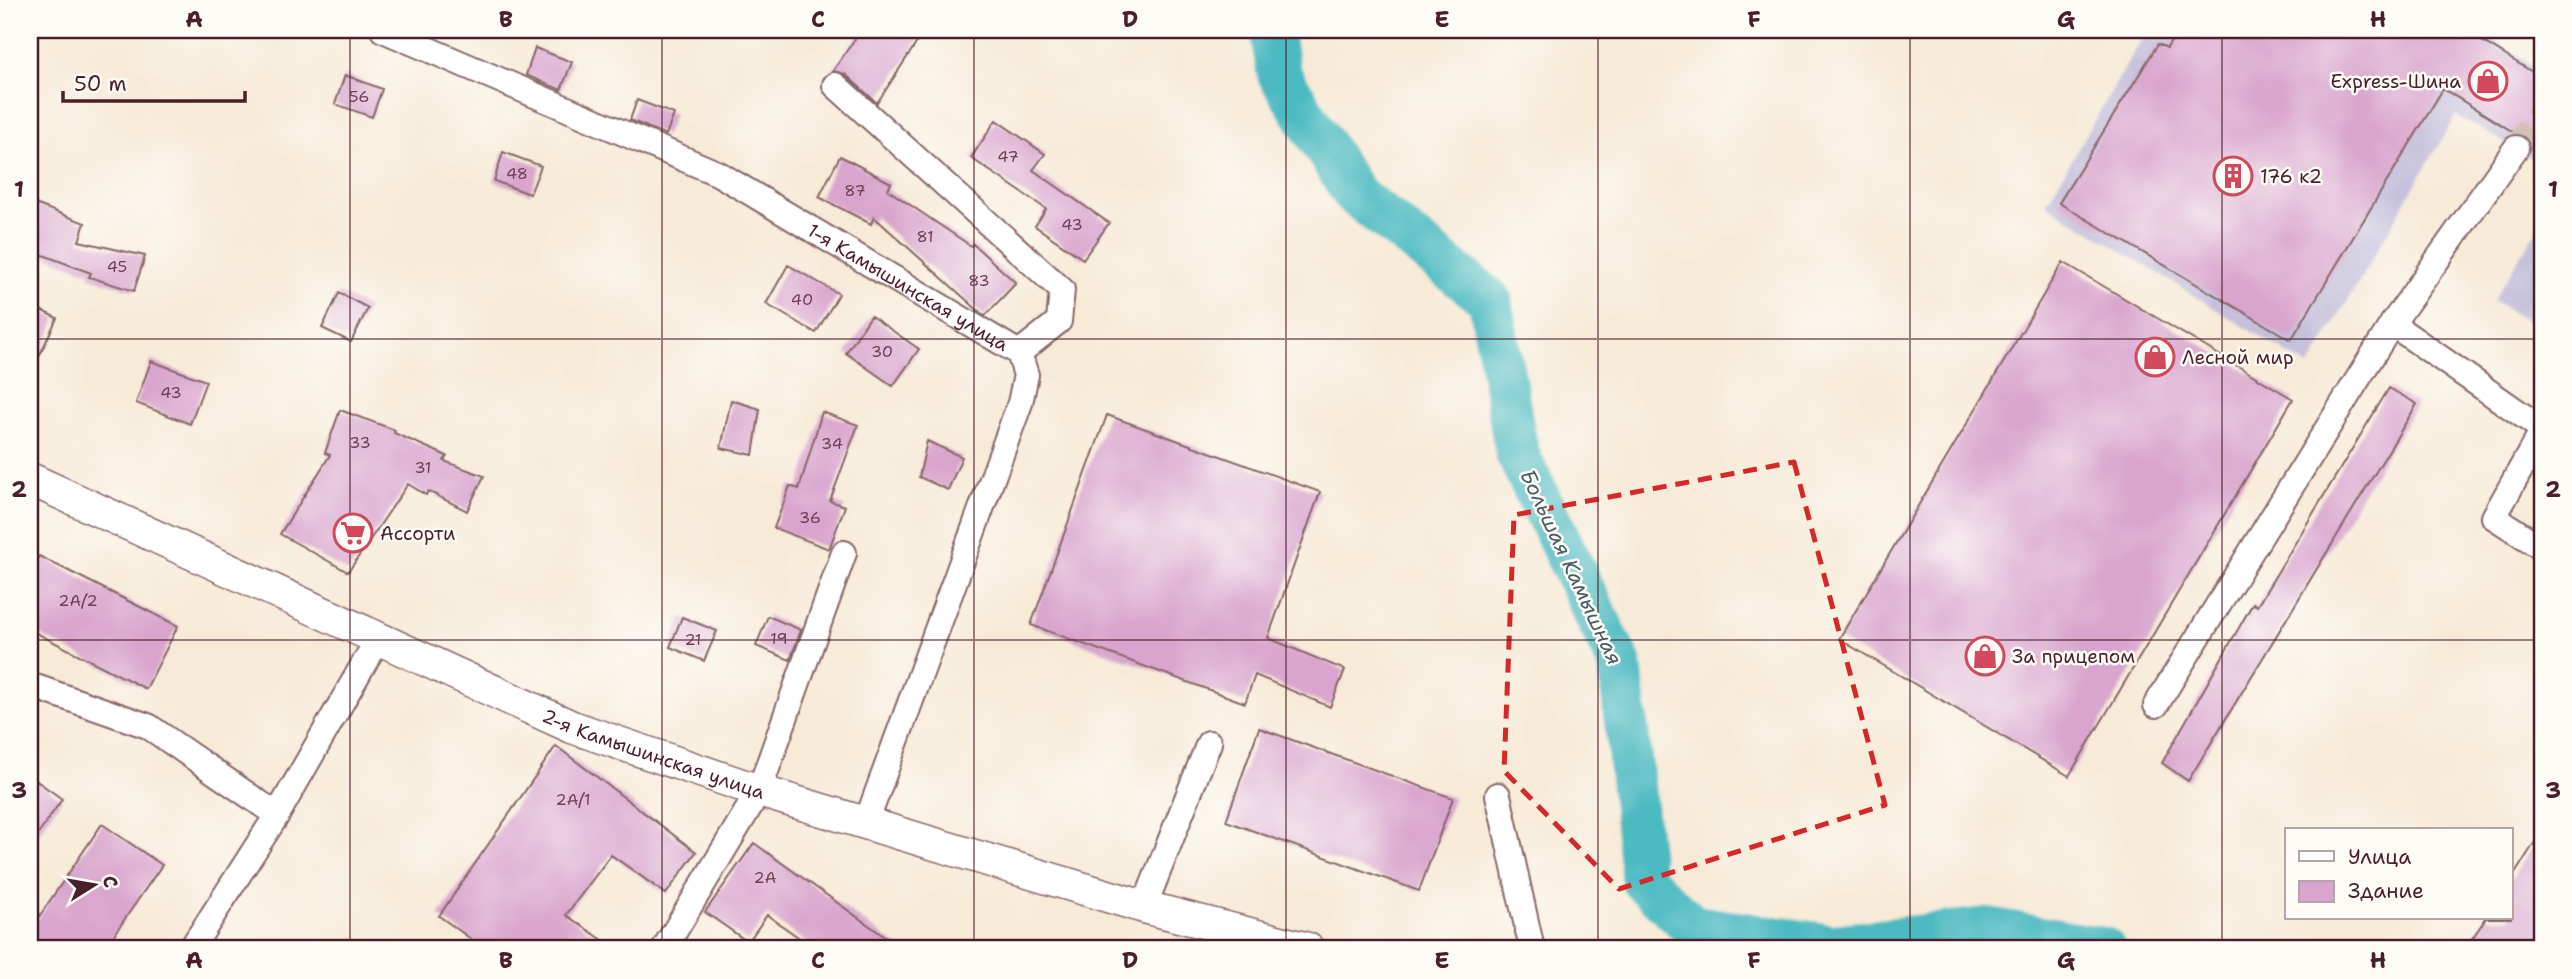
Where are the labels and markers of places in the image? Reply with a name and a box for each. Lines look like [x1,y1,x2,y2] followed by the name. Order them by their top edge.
[2467,60,2509,102] shop icon: Express-Шина
[2330,69,2461,94] place label: Express-Шина
[2212,155,2254,197] building icon: 176 к2
[2260,164,2322,189] place label: 176 к2
[2134,336,2176,378] shop icon: Лесной мир
[2182,345,2294,370] place label: Лесной мир
[332,512,374,554] supermarket icon: Ассорти
[380,521,456,546] place label: Ассорти
[1964,635,2006,677] shop icon: За прицепом
[2012,644,2135,669] place label: За прицепом

